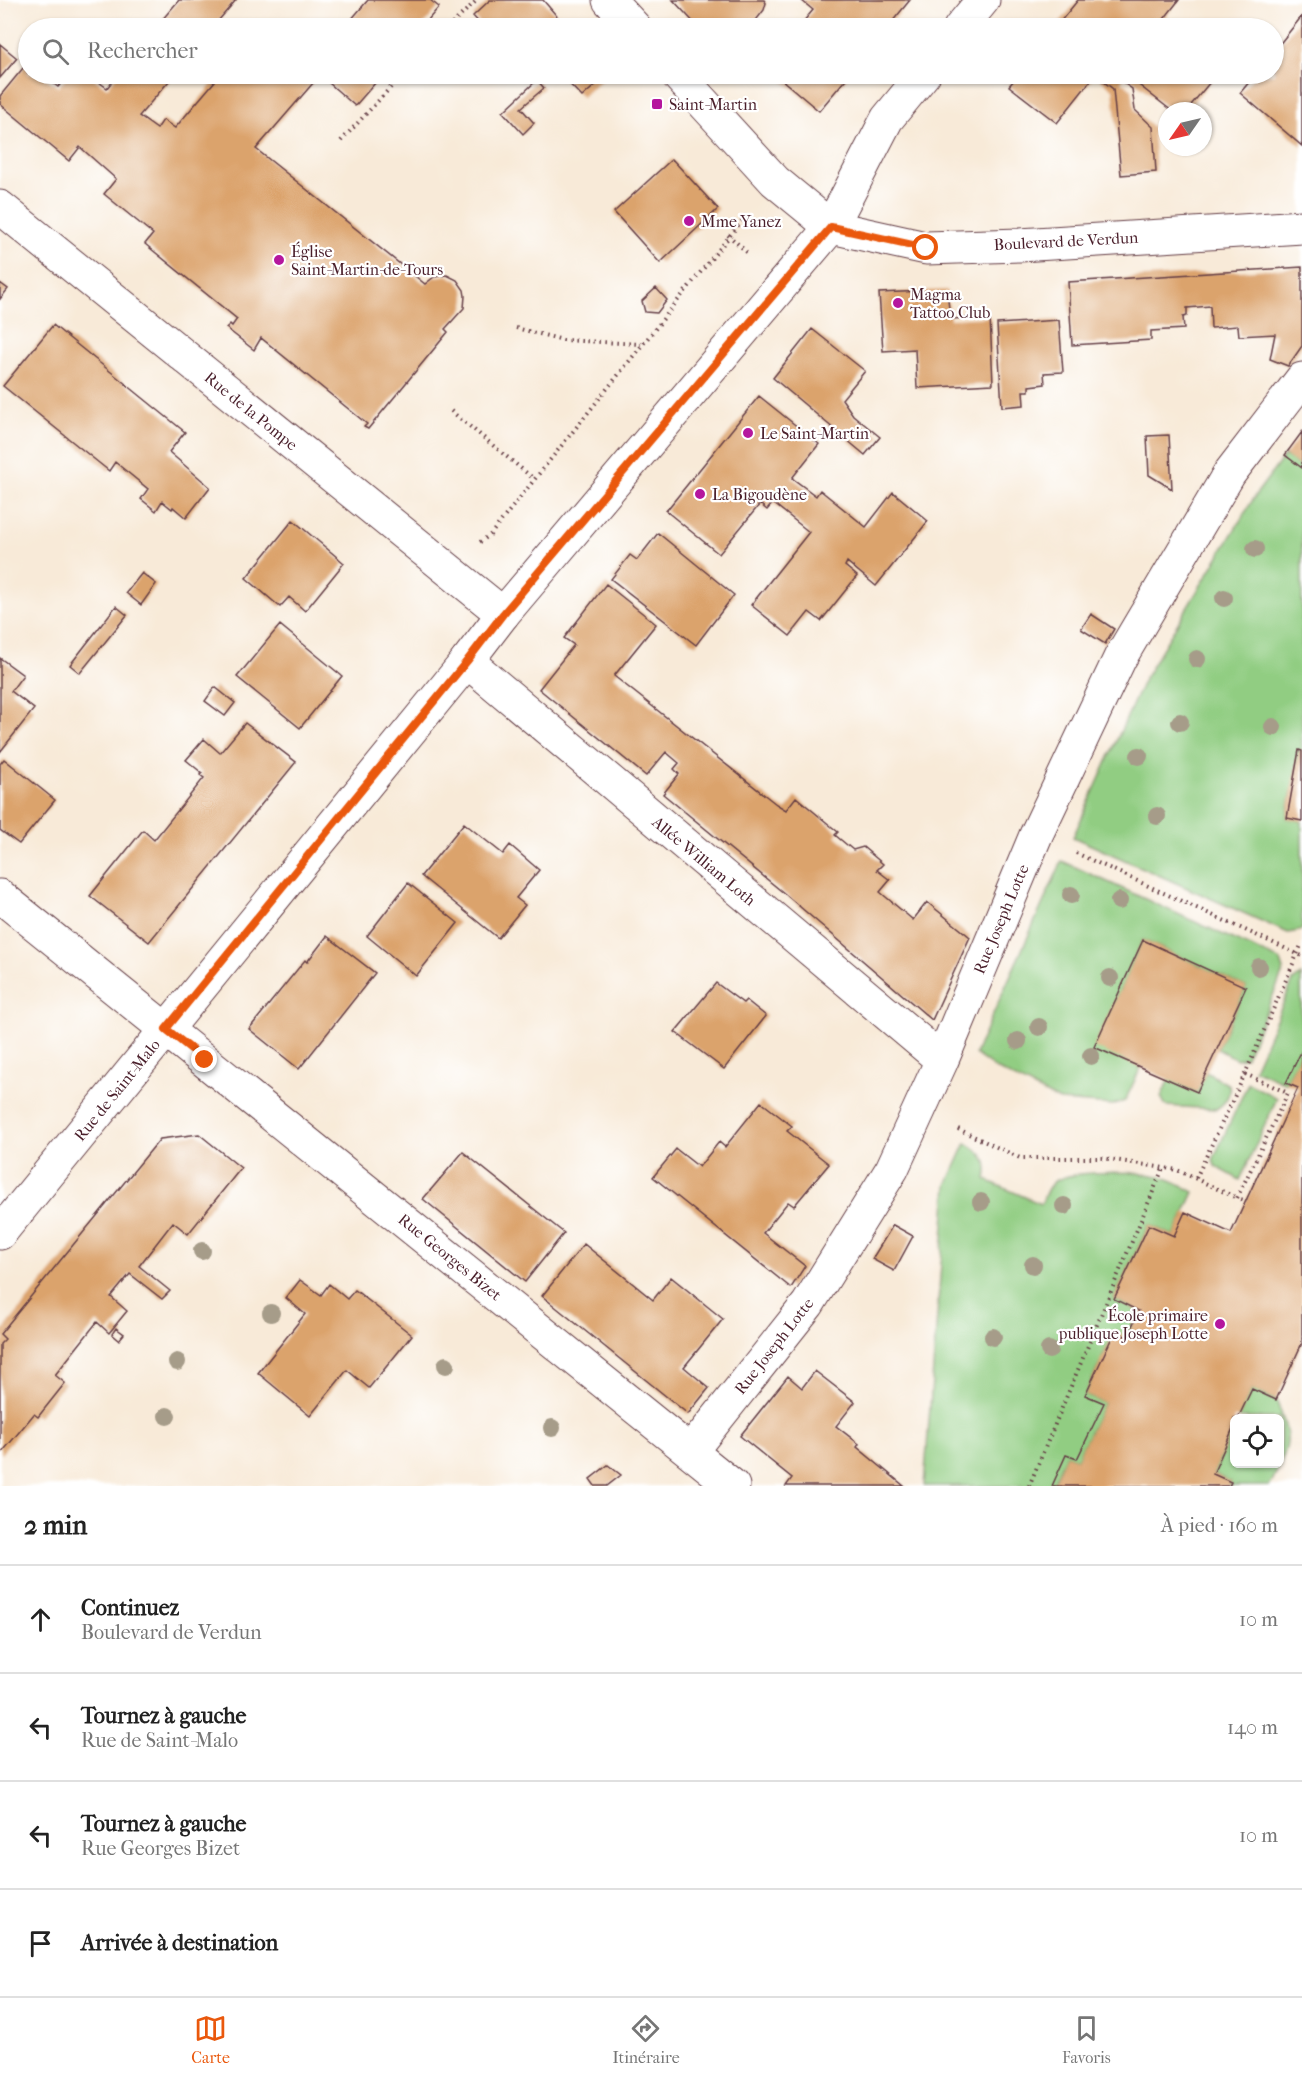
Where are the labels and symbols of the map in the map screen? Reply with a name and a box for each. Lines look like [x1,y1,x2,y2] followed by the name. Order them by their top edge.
[669,95,758,114] place label: Saint-Martin
[650,97,664,111] marker: Saint-Martin
[1158,102,1212,156] north arrow
[701,212,781,231] place label: Mme Yanez
[682,214,696,228] marker: Mme Yanez
[993,228,1139,254] street label: Boulevard de Verdun
[912,234,938,260] route start
[291,241,443,279] place label: Église Saint-Martin-de-Tours
[272,253,286,267] marker: Église Saint-Martin-de-Tours
[910,285,990,322] place label: Magma Tattoo Club
[891,296,905,310] marker: Magma Tattoo Club
[201,368,301,454] street label: Rue de la Pompe
[760,424,870,443] place label: Le Saint-Martin
[741,426,755,440] marker: Le Saint-Martin
[712,485,807,504] place label: La Bigoudène
[693,487,707,501] marker: La Bigoudène
[648,812,759,910] street label: Allée William Loth
[969,861,1033,977] street label: Rue Joseph Lotte
[70,1035,164,1145] street label: Rue de Saint-Malo
[191,1046,217,1072] route end
[395,1210,506,1305] street label: Rue Georges Bizet
[730,1294,818,1398] street label: Rue Joseph Lotte
[1058,1305,1208,1343] place label: École primaire publique Joseph Lotte
[1213,1317,1227,1331] marker: École primaire publique Joseph Lotte

